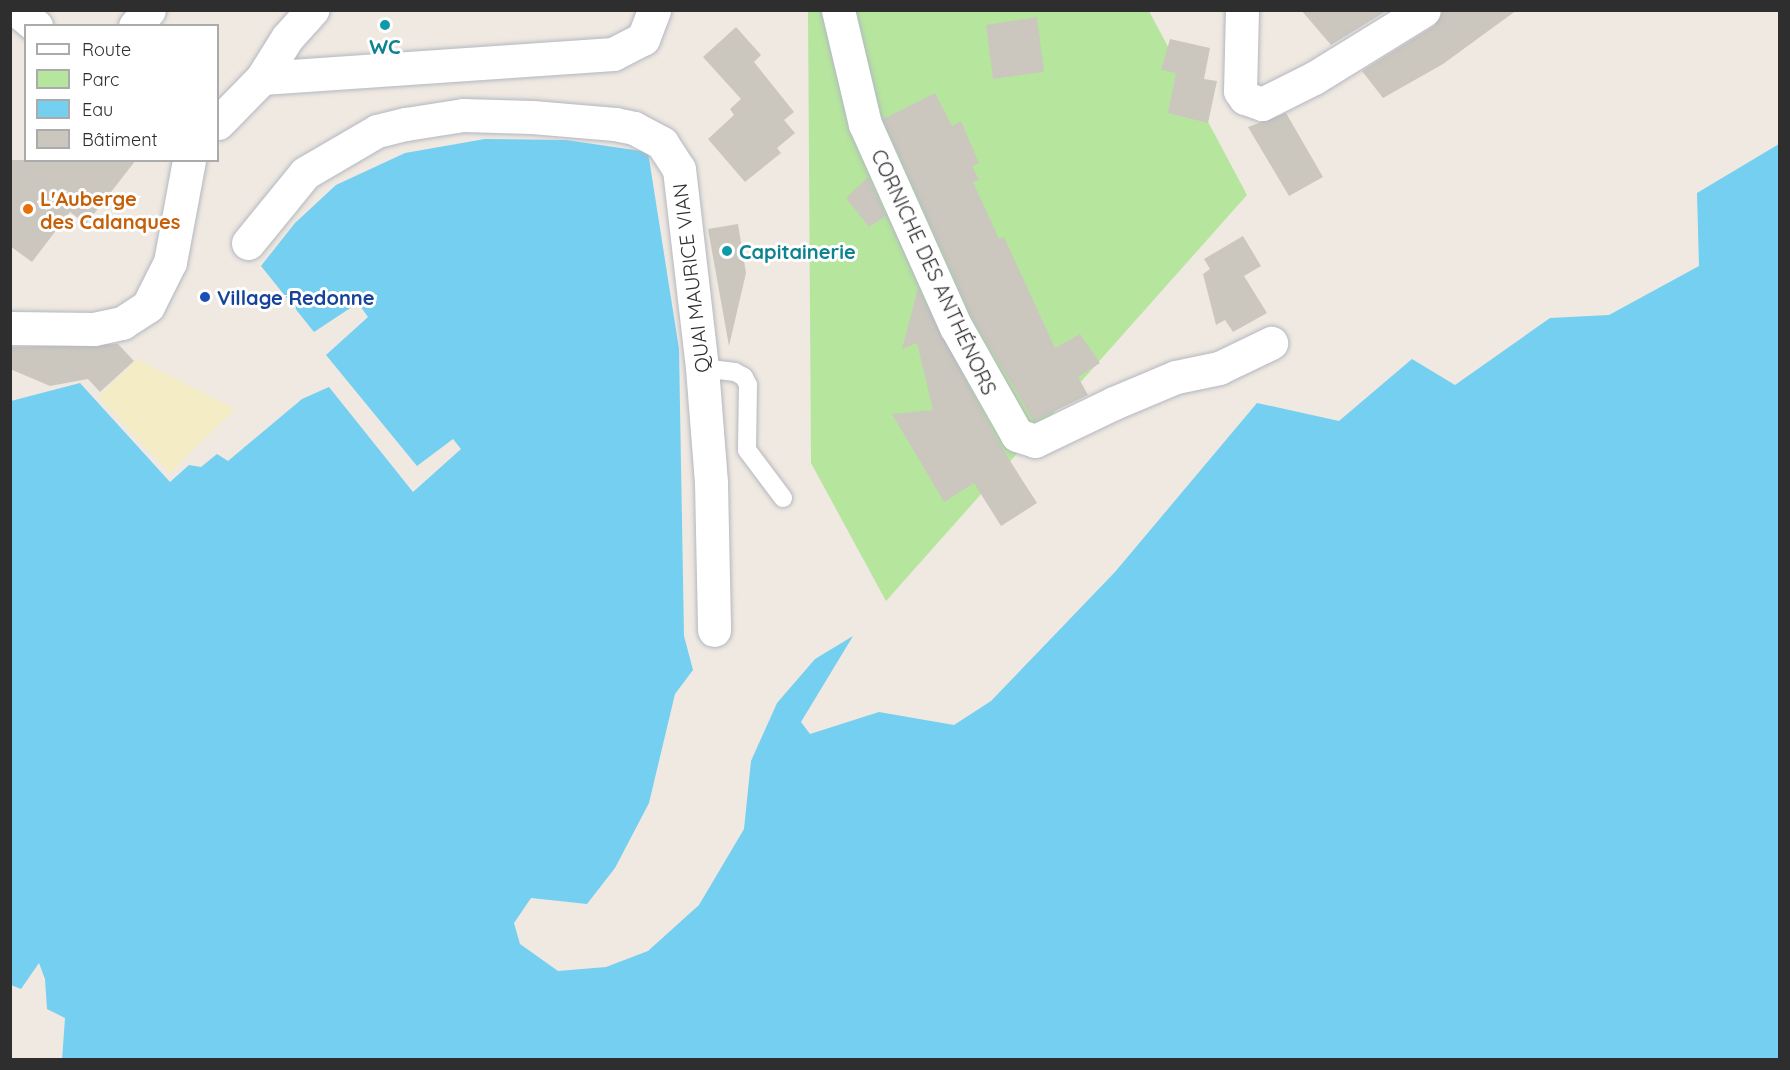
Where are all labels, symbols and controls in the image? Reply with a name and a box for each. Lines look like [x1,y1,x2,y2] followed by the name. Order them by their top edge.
[378,18,392,32] marker: WC
[24,24,219,162] legend
[369,34,401,58] place label: WC
[82,38,131,61] text: Route
[82,68,119,91] text: Parc
[82,98,113,121] text: Eau
[82,128,158,151] text: Bâtiment
[867,146,1001,398] street label: CORNICHE DES ANTHÉNORS
[667,182,715,374] street label: QUAI MAURICE VIAN
[40,186,180,233] place label: L'Auberge des Calanques
[21,202,35,216] marker: L'Auberge des Calanques
[739,239,856,263] place label: Capitainerie
[720,244,734,258] marker: Capitainerie
[217,285,375,309] place label: Village Redonne
[198,290,212,304] marker: Village Redonne

